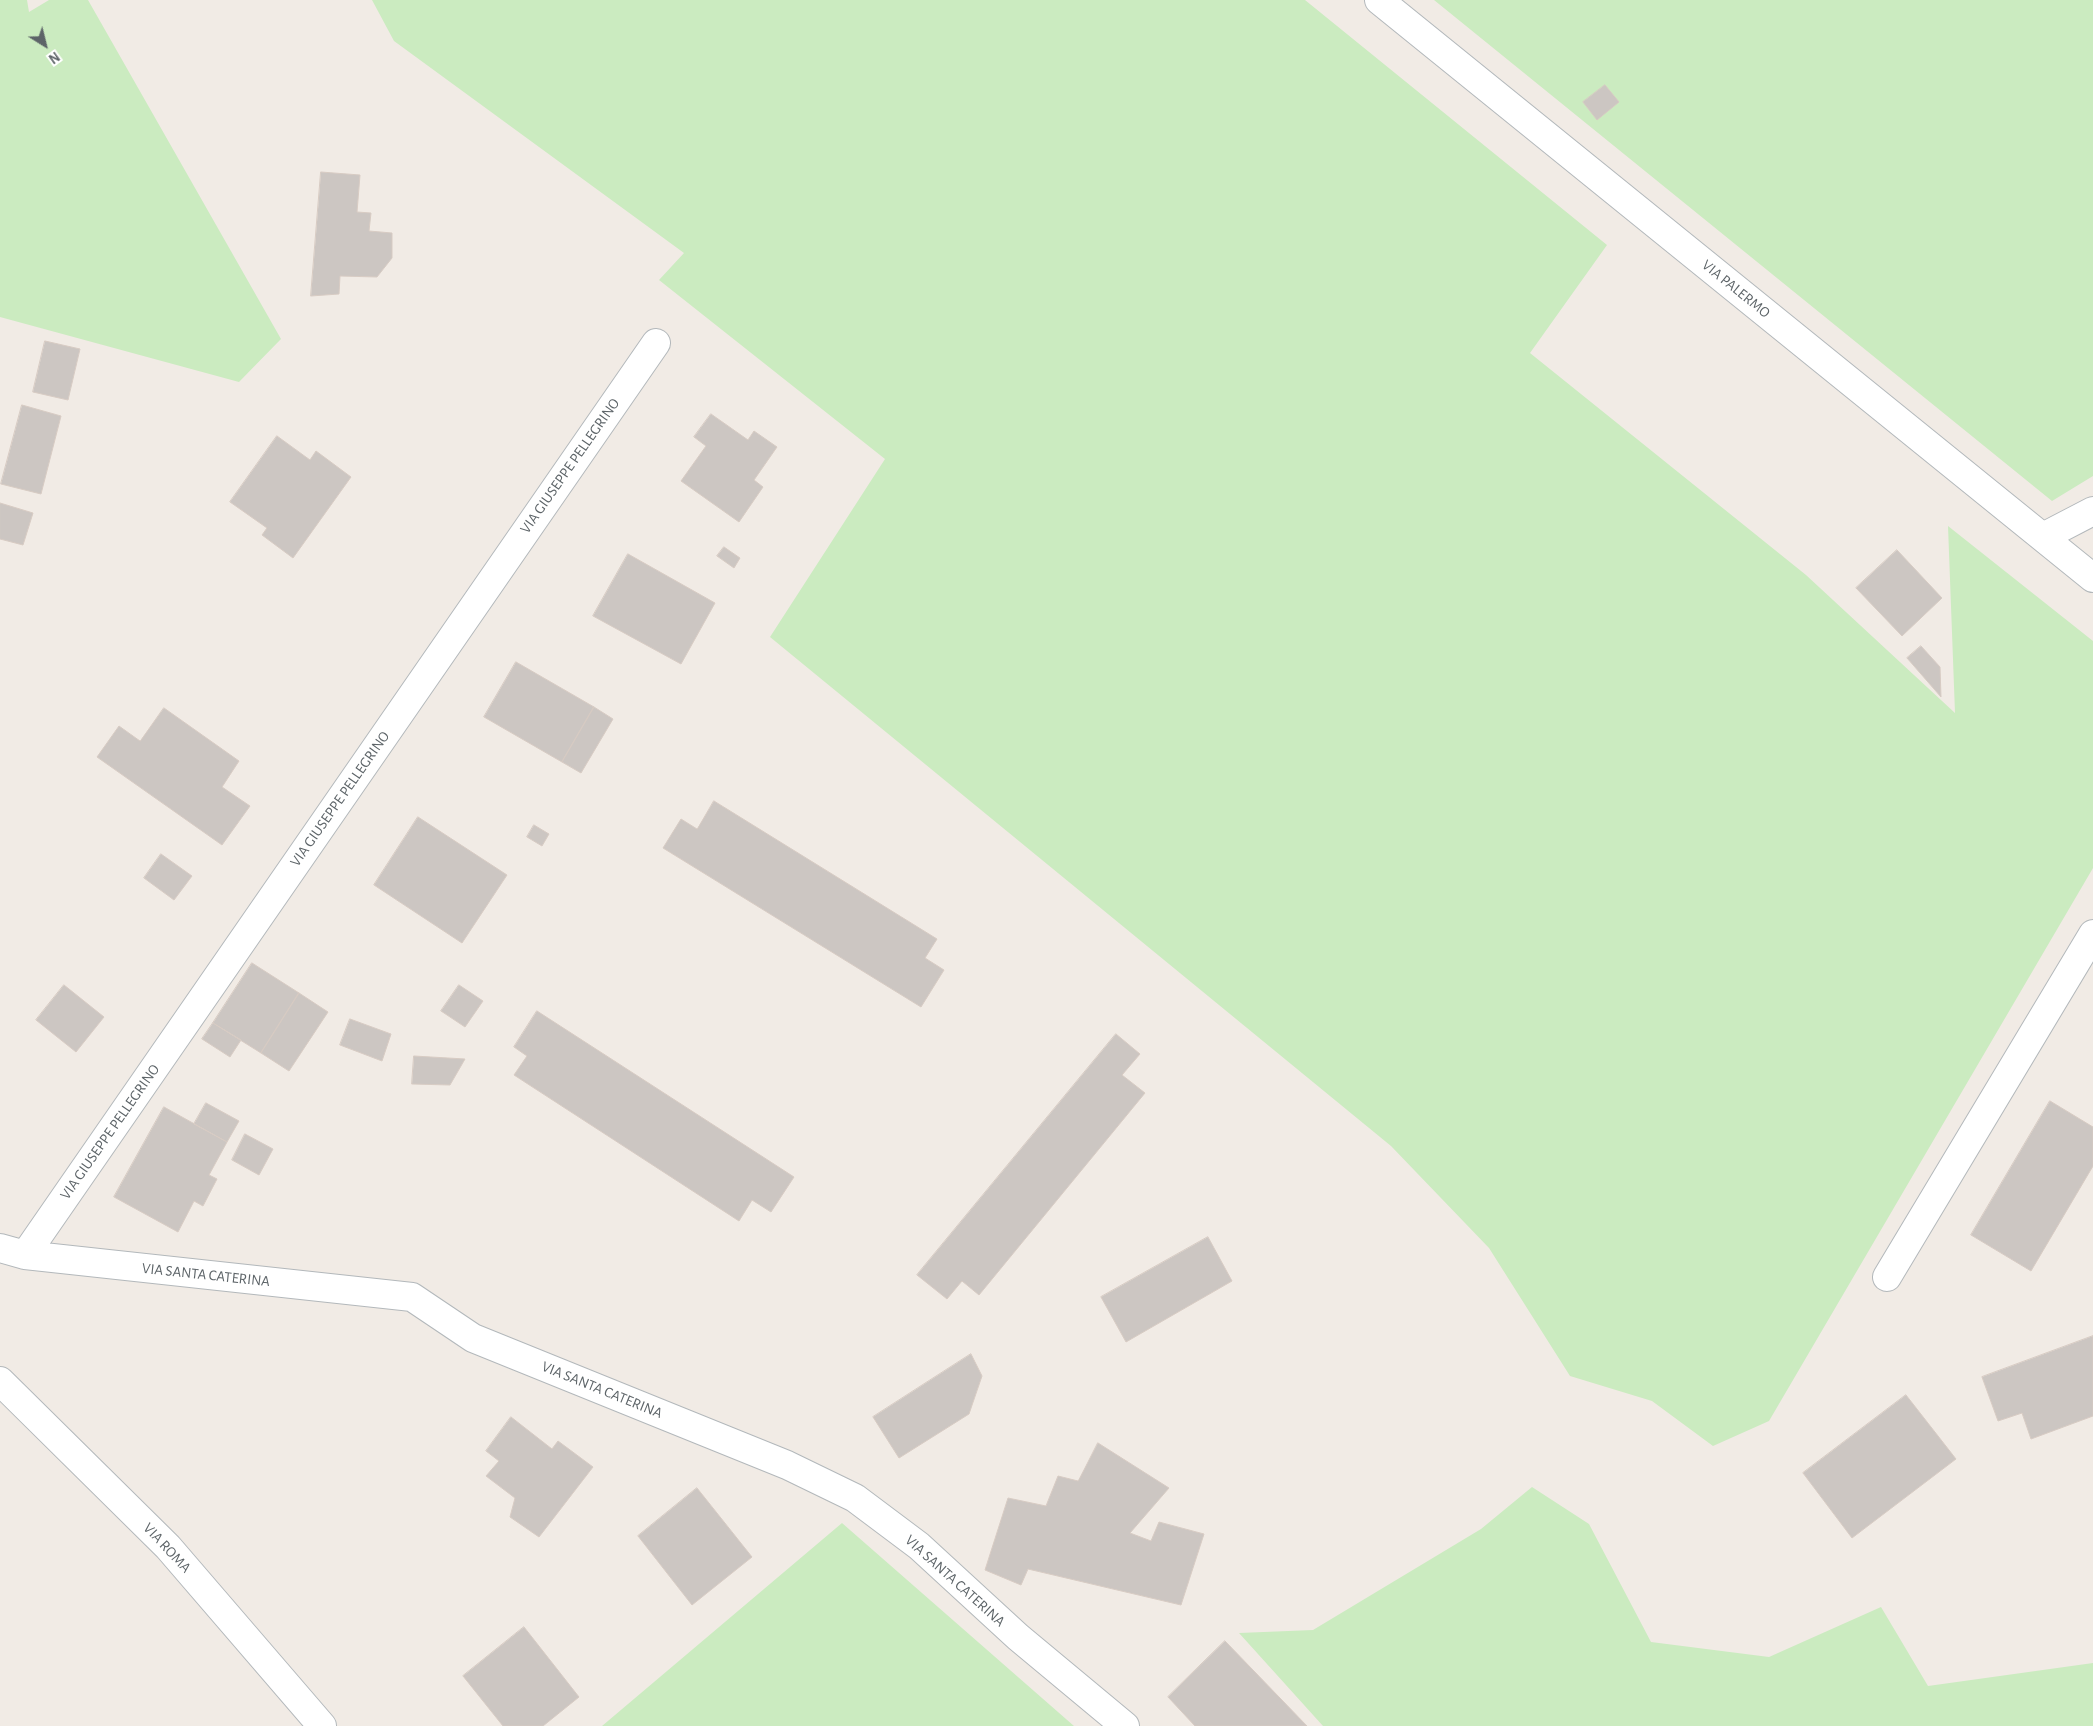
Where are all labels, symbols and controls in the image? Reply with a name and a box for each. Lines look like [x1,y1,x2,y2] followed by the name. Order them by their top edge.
[20,20,70,70] north arrow
[46,49,62,66] text: N
[1698,256,1774,322] street label: VIA PALERMO
[516,395,624,537] street label: VIA GIUSEPPE PELLEGRINO
[286,728,394,870] street label: VIA GIUSEPPE PELLEGRINO
[56,1061,164,1203] street label: VIA GIUSEPPE PELLEGRINO
[141,1259,271,1291] street label: VIA SANTA CATERINA
[539,1358,665,1422] street label: VIA SANTA CATERINA
[139,1519,195,1577] street label: VIA ROMA
[901,1531,1009,1631] street label: VIA SANTA CATERINA

